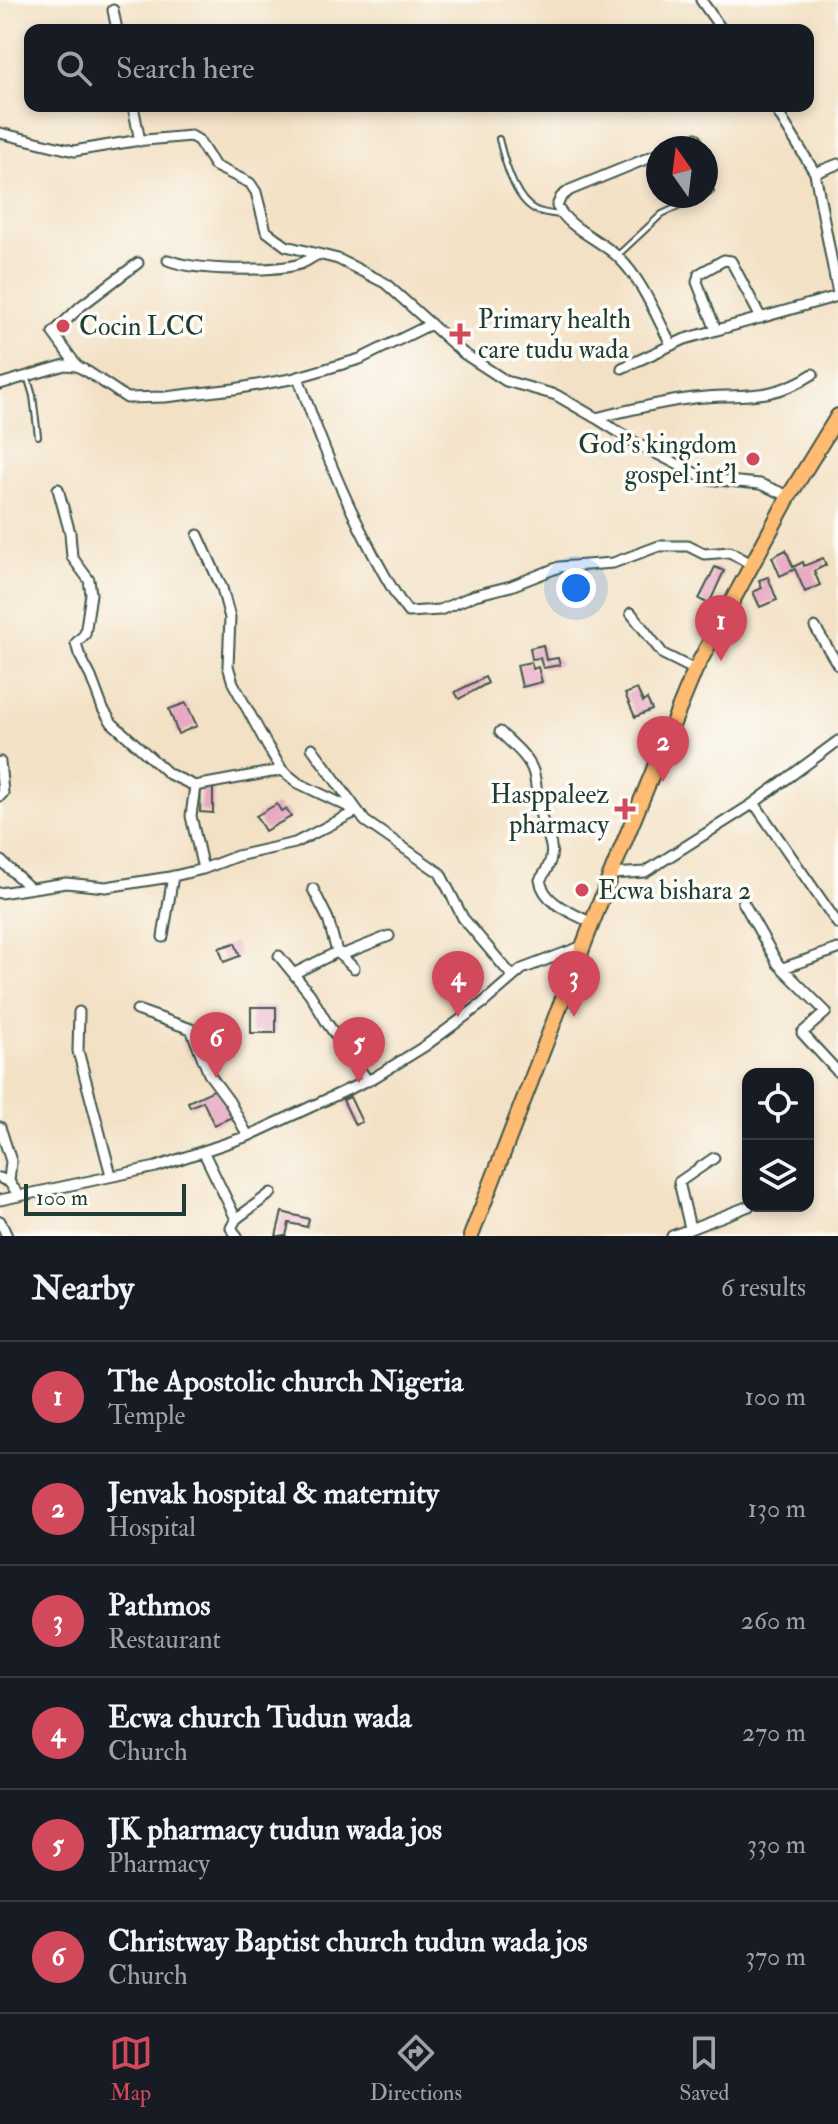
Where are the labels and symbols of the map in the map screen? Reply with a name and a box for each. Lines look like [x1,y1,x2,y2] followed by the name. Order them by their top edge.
[646,136,718,208] north arrow
[478,304,631,366] place label: Primary health care tudu wada
[79,311,204,343] place label: Cocin LCC
[54,317,72,335] marker: Cocin LCC
[449,323,471,345] marker: Primary health care tudu wada
[578,429,737,492] place label: God's kingdom gospel int'l
[744,450,762,468] marker: God's kingdom gospel int'l
[556,568,596,608] your location
[695,595,747,661] pin: 1
[637,716,689,782] pin: 2
[490,779,610,842] place label: Hasppaleez pharmacy
[616,800,634,818] marker: Hasppaleez pharmacy
[598,875,751,907] place label: Ecwa bishara 2
[573,881,591,899] marker: Ecwa bishara 2
[432,951,484,1017] pin: 4
[548,951,600,1017] pin: 3
[190,1012,242,1078] pin: 6
[333,1017,385,1083] pin: 5
[24,1180,186,1216] scale bar

